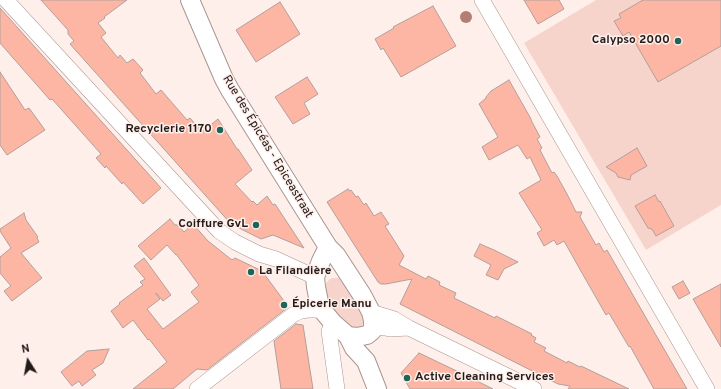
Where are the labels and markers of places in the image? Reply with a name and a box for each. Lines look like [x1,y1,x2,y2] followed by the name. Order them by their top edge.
[592,34,670,48] place label: Calypso 2000
[673,36,683,46] marker: Calypso 2000
[125,123,212,137] place label: Recyclerie 1170
[215,125,225,135] marker: Recyclerie 1170
[178,218,248,232] place label: Coiffure GvL
[251,220,261,230] marker: Coiffure GvL
[259,265,332,279] place label: La Filandière
[246,267,256,277] marker: La Filandière
[292,298,372,312] place label: Épicerie Manu
[279,300,289,310] marker: Épicerie Manu
[415,371,554,385] place label: Active Cleaning Services
[402,373,412,383] marker: Active Cleaning Services

